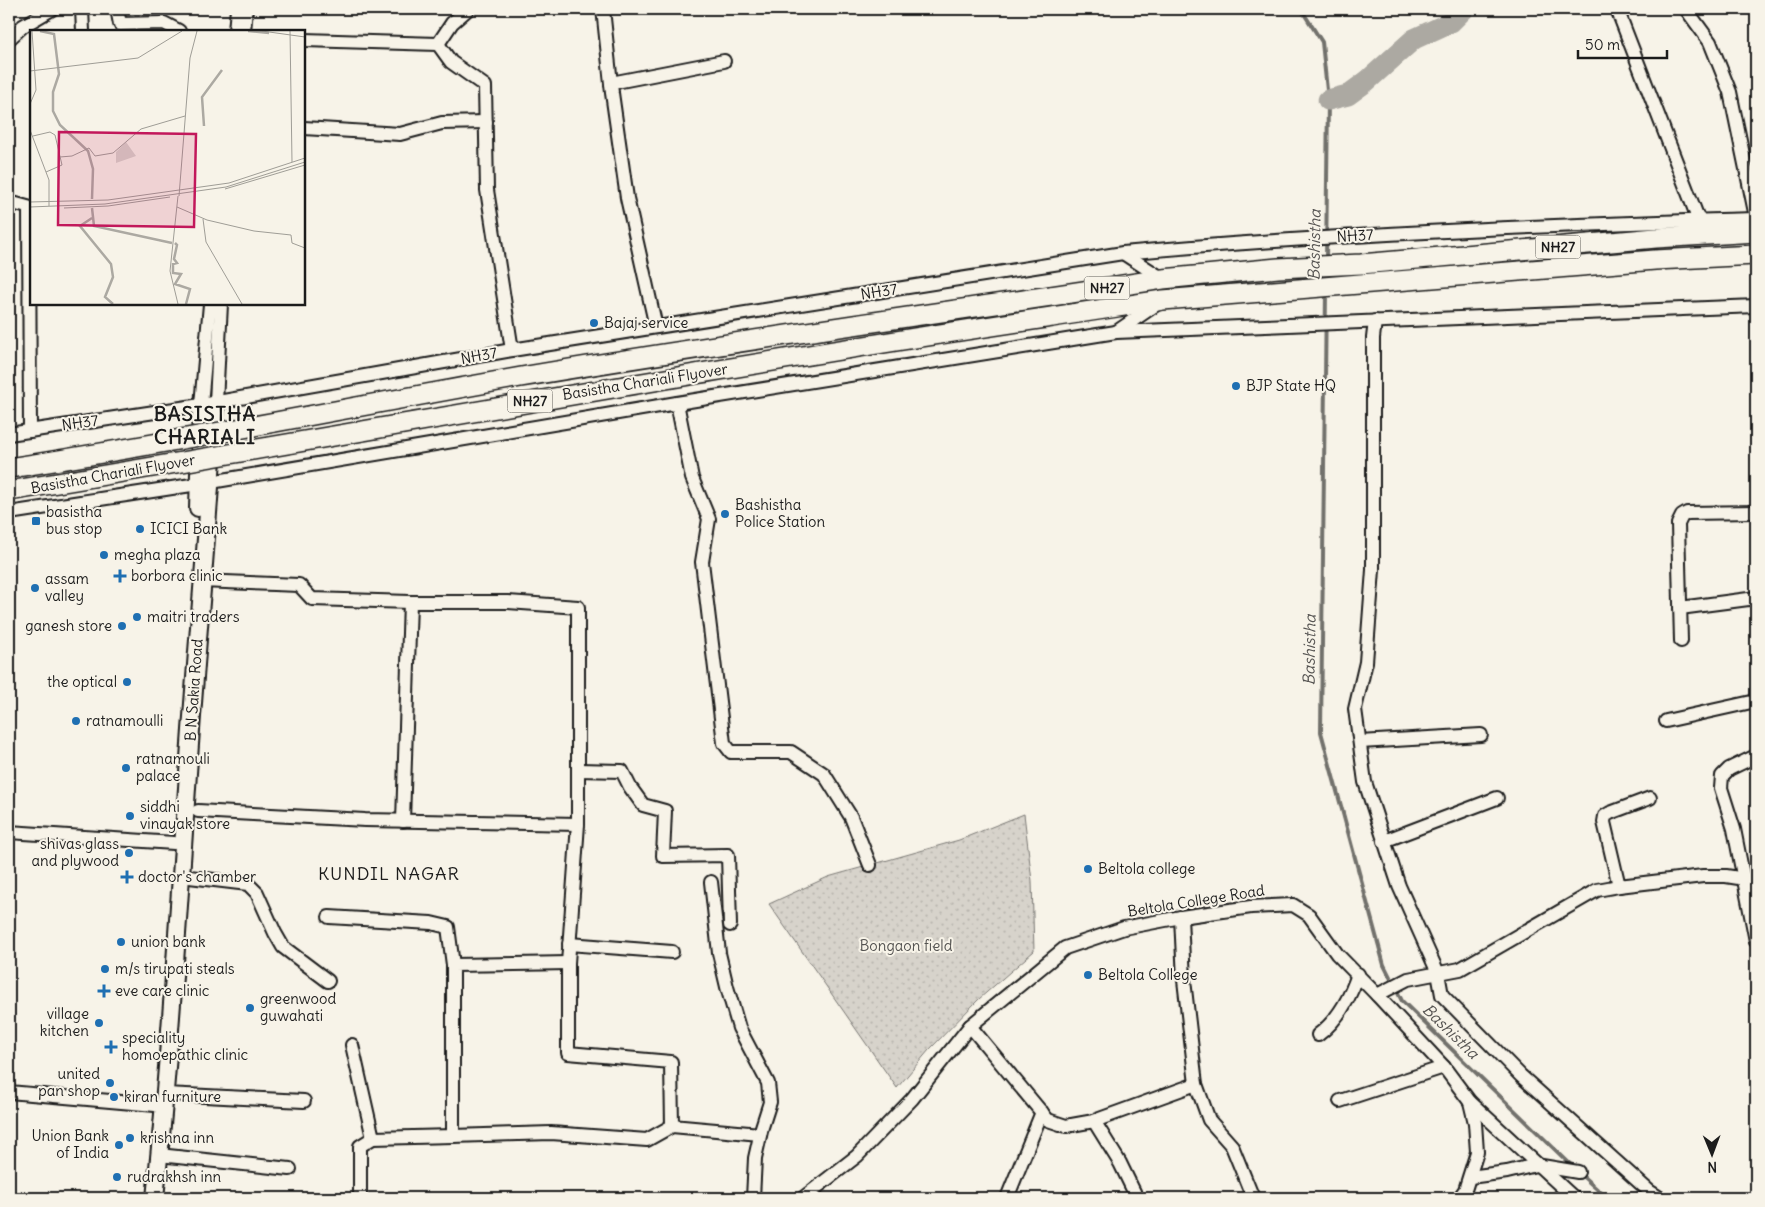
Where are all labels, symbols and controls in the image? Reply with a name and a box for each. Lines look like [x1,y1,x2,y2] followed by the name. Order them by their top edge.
[1578,28,1666,60] scale bar
[30,30,305,305] inset map
[1585,35,1620,54] text: 50 m
[1303,209,1325,281] water label: Bashistha
[1336,225,1374,246] street label: NH37
[1536,236,1580,258] road number: NH27
[1084,276,1130,300] road number: NH27
[859,279,899,304] street label: NH37
[604,313,688,332] place label: Bajaj service
[588,317,600,329] marker: Bajaj service
[459,343,499,368] street label: NH37
[561,359,729,404] street label: Basistha Chariali Flyover
[1246,376,1336,395] place label: BJP State HQ
[1230,380,1242,392] marker: BJP State HQ
[508,390,552,412] road number: NH27
[154,401,256,449] district label: BASISTHA CHARIALI
[60,411,100,434] street label: NH37
[29,450,197,497] street label: Basistha Chariali Flyover
[735,495,825,531] place label: Bashistha Police Station
[46,502,103,538] place label: basistha bus stop
[719,508,731,520] marker: Bashistha Police Station
[30,515,42,527] marker: basistha bus stop
[150,519,227,538] place label: ICICI Bank
[134,523,146,535] marker: ICICI Bank
[114,545,201,564] place label: megha plaza
[98,549,110,561] marker: megha plaza
[131,566,223,585] place label: borbora clinic
[45,569,89,605] place label: assam valley
[113,569,127,583] marker: borbora clinic
[29,582,41,594] marker: assam valley
[147,607,240,626] place label: maitri traders
[131,611,143,623] marker: maitri traders
[1298,614,1320,686] water label: Bashistha
[25,616,112,635] place label: ganesh store
[116,620,128,632] marker: ganesh store
[180,638,207,742] street label: B N Sakia Road
[47,672,117,691] place label: the optical
[121,676,133,688] marker: the optical
[86,711,163,730] place label: ratnamoulli
[70,715,82,727] marker: ratnamoulli
[136,749,210,785] place label: ratnamouli palace
[120,762,132,774] marker: ratnamouli palace
[140,797,230,833] place label: siddhi vinayak store
[124,810,136,822] marker: siddhi vinayak store
[31,834,119,870] place label: shivas glass and plywood
[123,847,135,859] marker: shivas glass and plywood
[1098,859,1195,878] place label: Beltola college
[318,862,460,885] district label: KUNDIL NAGAR
[1082,863,1094,875] marker: Beltola college
[138,867,256,886] place label: doctor's chamber
[120,870,134,884] marker: doctor's chamber
[1126,880,1266,921] street label: Beltola College Road
[131,932,206,951] place label: union bank
[115,936,127,948] marker: union bank
[859,936,953,955] park label: Bongaon field
[115,959,235,978] place label: m/s tirupati steals
[99,963,111,975] marker: m/s tirupati steals
[1098,965,1198,984] place label: Beltola College
[1082,969,1094,981] marker: Beltola College
[115,981,210,1000] place label: eve care clinic
[97,984,111,998] marker: eve care clinic
[260,989,336,1025] place label: greenwood guwahati
[1419,999,1484,1063] water label: Bashistha
[244,1002,256,1014] marker: greenwood guwahati
[40,1004,89,1040] place label: village kitchen
[93,1017,105,1029] marker: village kitchen
[122,1028,249,1064] place label: speciality homoepathic clinic
[104,1040,118,1054] marker: speciality homoepathic clinic
[38,1064,100,1100] place label: united pan shop
[104,1077,116,1089] marker: united pan shop
[124,1087,221,1106] place label: kiran furniture
[108,1091,120,1103] marker: kiran furniture
[31,1126,109,1162] place label: Union Bank of India
[140,1128,214,1147] place label: krishna inn
[1688,1130,1738,1180] north arrow
[124,1132,136,1144] marker: krishna inn
[113,1139,125,1151] marker: Union Bank of India
[1707,1158,1717,1176] text: N
[127,1167,222,1186] place label: rudrakhsh inn
[111,1171,123,1183] marker: rudrakhsh inn

